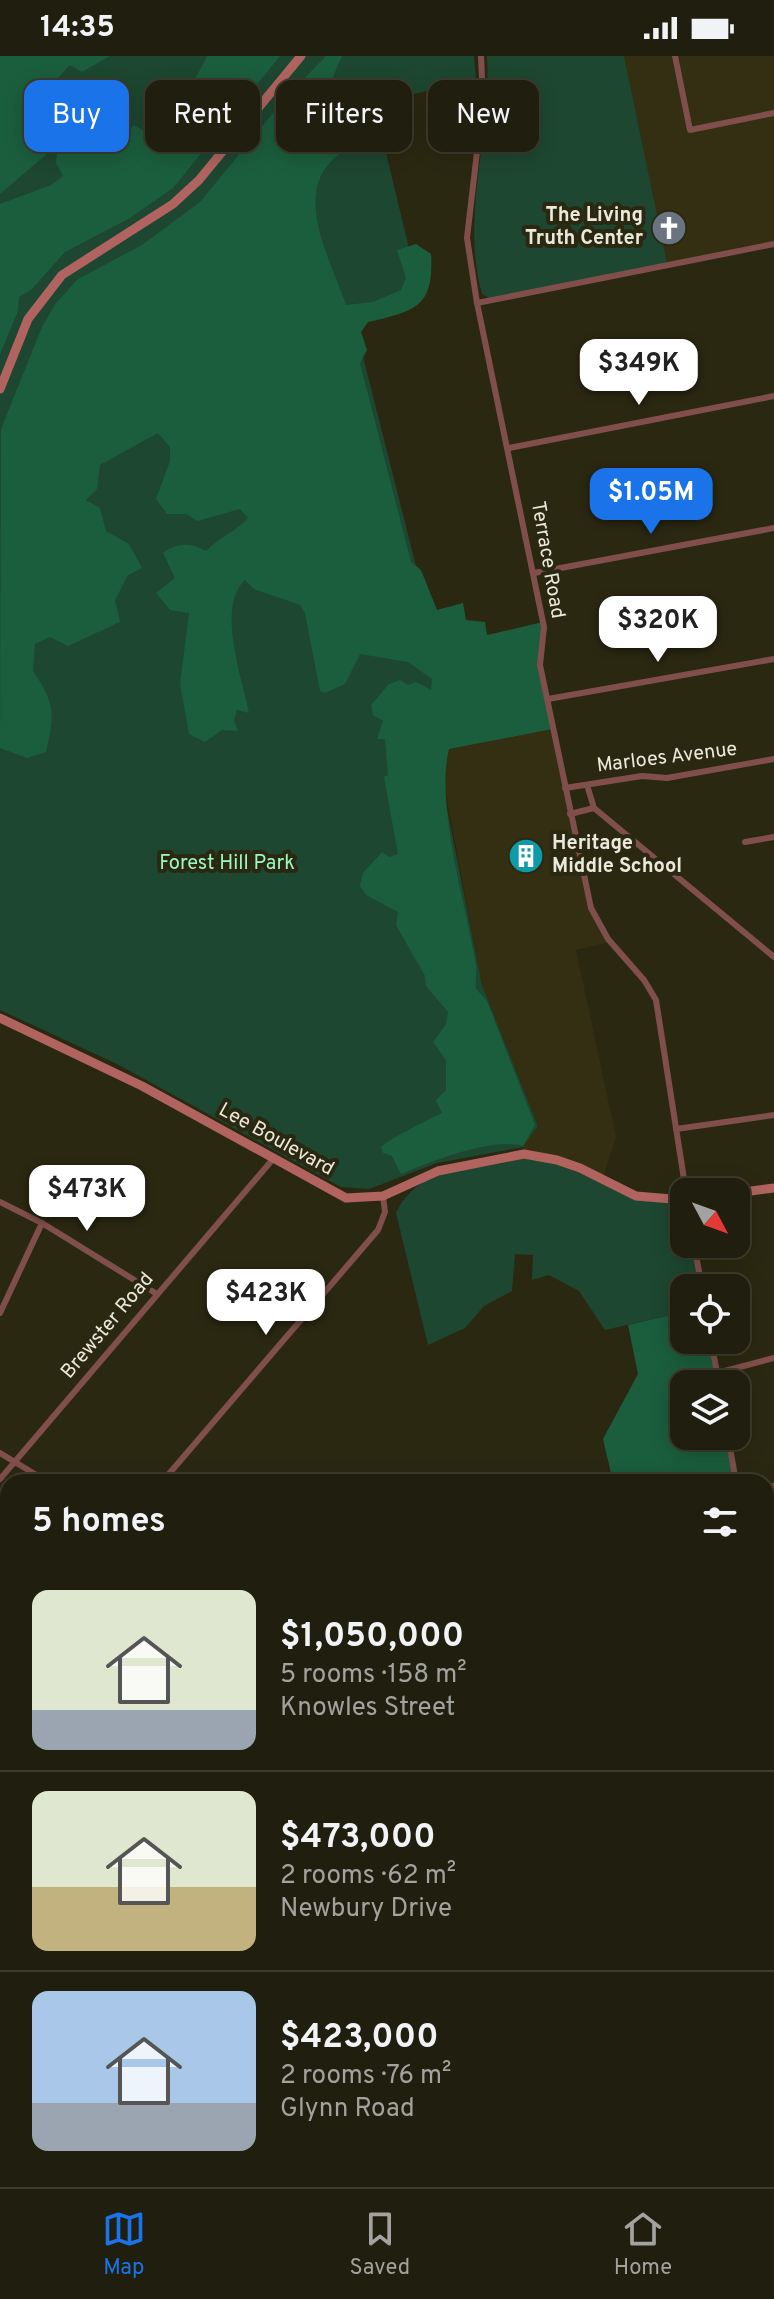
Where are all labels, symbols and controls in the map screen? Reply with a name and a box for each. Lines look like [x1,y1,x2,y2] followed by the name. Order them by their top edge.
[40,10,115,47] text: 14:35
[24,80,129,152] chip: Buy
[145,80,260,152] chip: Rent
[276,80,412,152] chip: Filters
[428,80,539,152] chip: New
[525,203,644,252] place label: The Living Truth Center
[650,209,688,247] church icon: The Living Truth Center
[583,339,695,407] pin: $349K
[598,348,680,381] text: $349K
[586,468,716,536] pin: $1.05M
[608,477,694,510] text: $1.05M
[524,499,570,621] street label: Terrace Road
[602,596,714,664] pin: $320K
[617,605,699,638] text: $320K
[595,736,739,780] street label: Marloes Avenue
[552,831,682,880] place label: Heritage Middle School
[507,837,545,875] building icon: Heritage Middle School
[159,851,295,877] park label: Forest Hill Park
[214,1098,338,1182] street label: Lee Boulevard
[31,1165,143,1233] pin: $473K
[47,1174,127,1207] text: $473K
[670,1178,750,1258] north arrow
[670,1178,750,1450] map controls
[56,1267,160,1385] street label: Brewster Road
[210,1269,322,1337] pin: $423K
[670,1274,750,1354] button: locate
[225,1278,307,1311] text: $423K
[670,1370,750,1450] button: layers
[698,1500,742,1544] icon: filters
[32,1501,166,1544] text: 5 homes
[280,1616,464,1659] text: $1,050,000
[96,1622,192,1718] icon: home
[280,1659,467,1692] text: 5 rooms · 158 m²
[280,1692,455,1725] text: Knowles Street
[280,1817,436,1860] text: $473,000
[96,1823,192,1919] icon: home
[280,1860,456,1893] text: 2 rooms · 62 m²
[280,1893,452,1926] text: Newbury Drive
[280,2017,439,2060] text: $423,000
[96,2023,192,2119] icon: home
[280,2060,452,2093] text: 2 rooms · 76 m²
[280,2093,415,2126] text: Glynn Road
[102,2207,146,2282] tab: Map
[350,2207,410,2282] tab: Saved
[614,2207,672,2282] tab: Home

